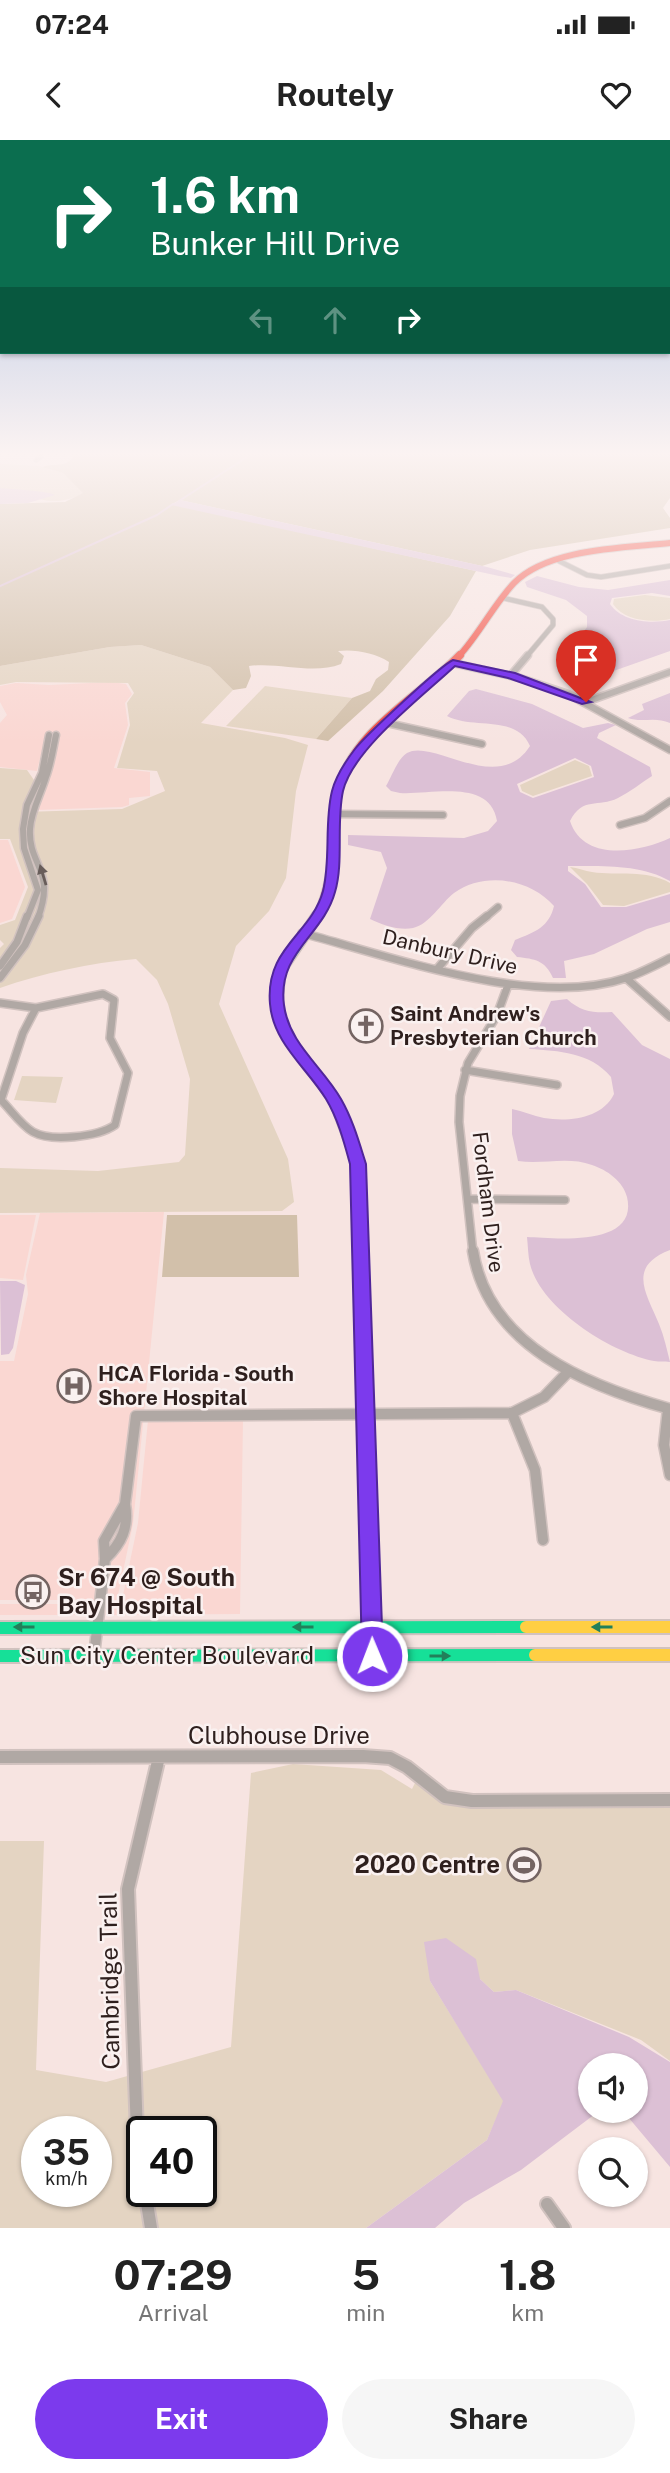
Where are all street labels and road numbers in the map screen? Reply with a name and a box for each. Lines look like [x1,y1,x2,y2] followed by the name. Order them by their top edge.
[380,924,520,979] street label: Danbury Drive
[467,1130,510,1274] street label: Fordham Drive
[20,1641,314,1669] street label: Sun City Center Boulevard
[188,1721,370,1749] street label: Clubhouse Drive
[93,1892,125,2070] street label: Cambridge Trail

